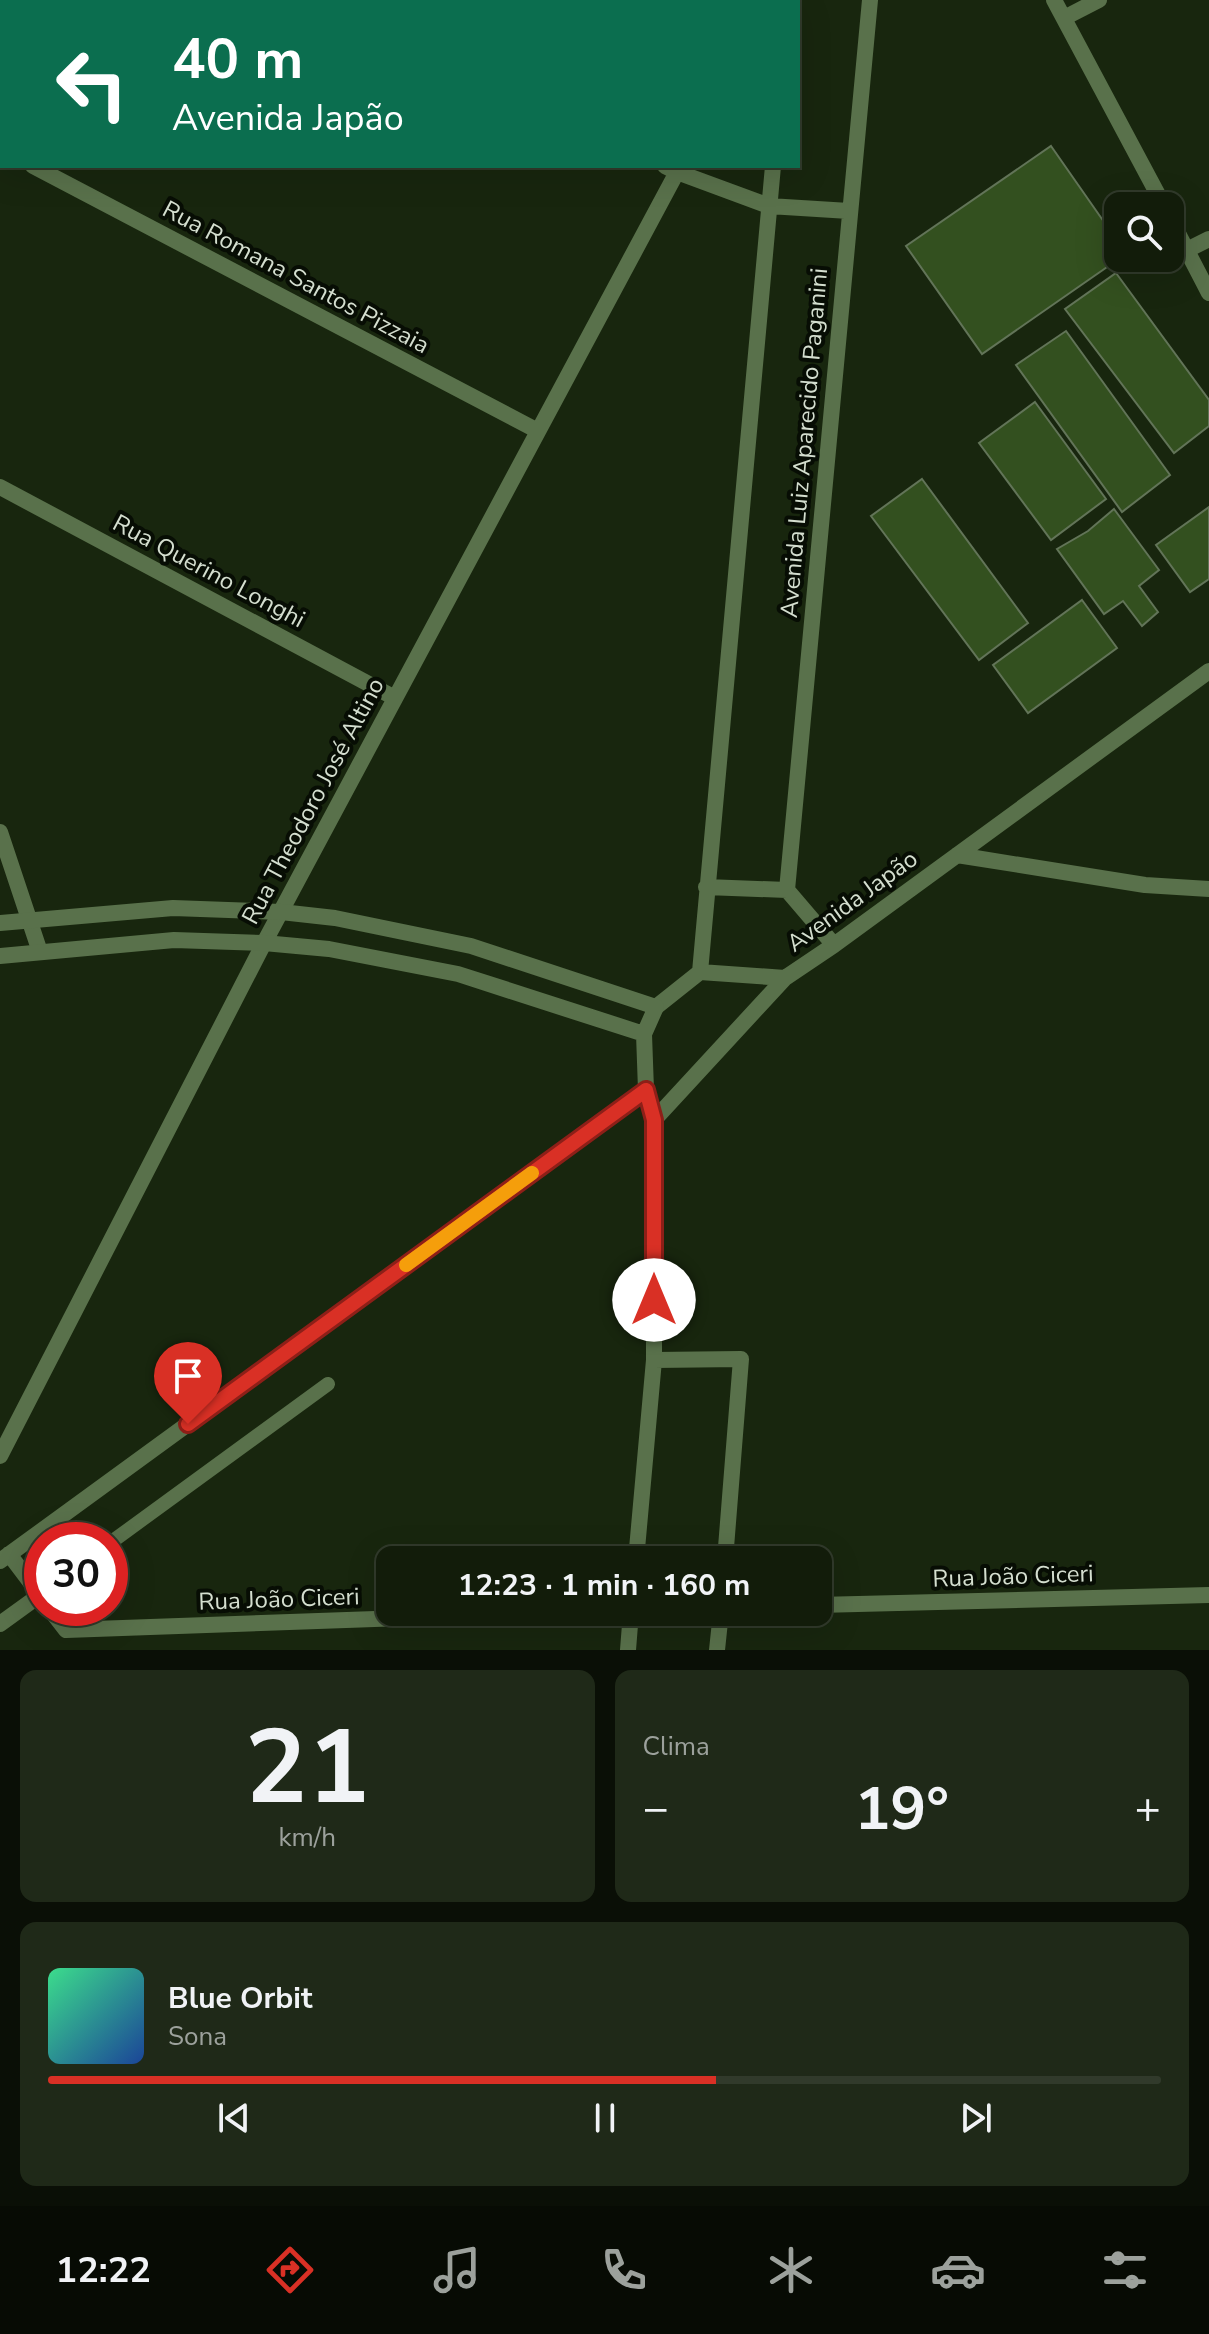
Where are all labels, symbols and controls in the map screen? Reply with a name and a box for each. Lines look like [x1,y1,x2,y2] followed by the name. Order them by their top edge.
[172,21,303,98] text: 40 m
[40,32,144,136] icon: left
[172,94,404,143] text: Avenida Japão
[1104,192,1184,272] map controls
[1104,192,1184,272] button: search
[157,193,435,361] street label: Rua Romana Santos Pizzaia
[773,267,835,619] street label: Avenida Luiz Aparecido Paganini
[107,507,311,635] street label: Rua Querino Longhi
[234,672,392,930] street label: Rua Theodoro José Altino
[780,843,924,959] street label: Avenida Japão
[612,1258,696,1342] position arrow
[154,1342,222,1424] pin
[166,1354,210,1398] icon: arrive
[24,1522,128,1626] speed limit sign: 30
[932,1557,1094,1595] street label: Rua João Ciceri
[458,1565,750,1606] text: 12:23 · 1 min · 160 m
[198,1580,360,1618] street label: Rua João Ciceri
[245,1697,370,1839] text: 21
[643,1729,710,1764] text: Clima
[854,1768,949,1850] text: 19°
[643,1779,669,1839] text: −
[1135,1779,1161,1839] text: +
[279,1820,336,1855] text: km/h
[168,1978,312,2019] text: Blue Orbit
[168,2019,227,2054] text: Sona
[212,2096,256,2140] icon: previous
[583,2096,627,2140] icon: pause
[954,2096,998,2140] icon: next
[262,2242,318,2298] icon: directions
[429,2242,485,2298] icon: music
[596,2242,652,2298] icon: phone
[763,2242,819,2298] icon: climate
[930,2242,986,2298] icon: car
[1097,2242,1153,2298] icon: filters
[56,2246,151,2295] text: 12:22

